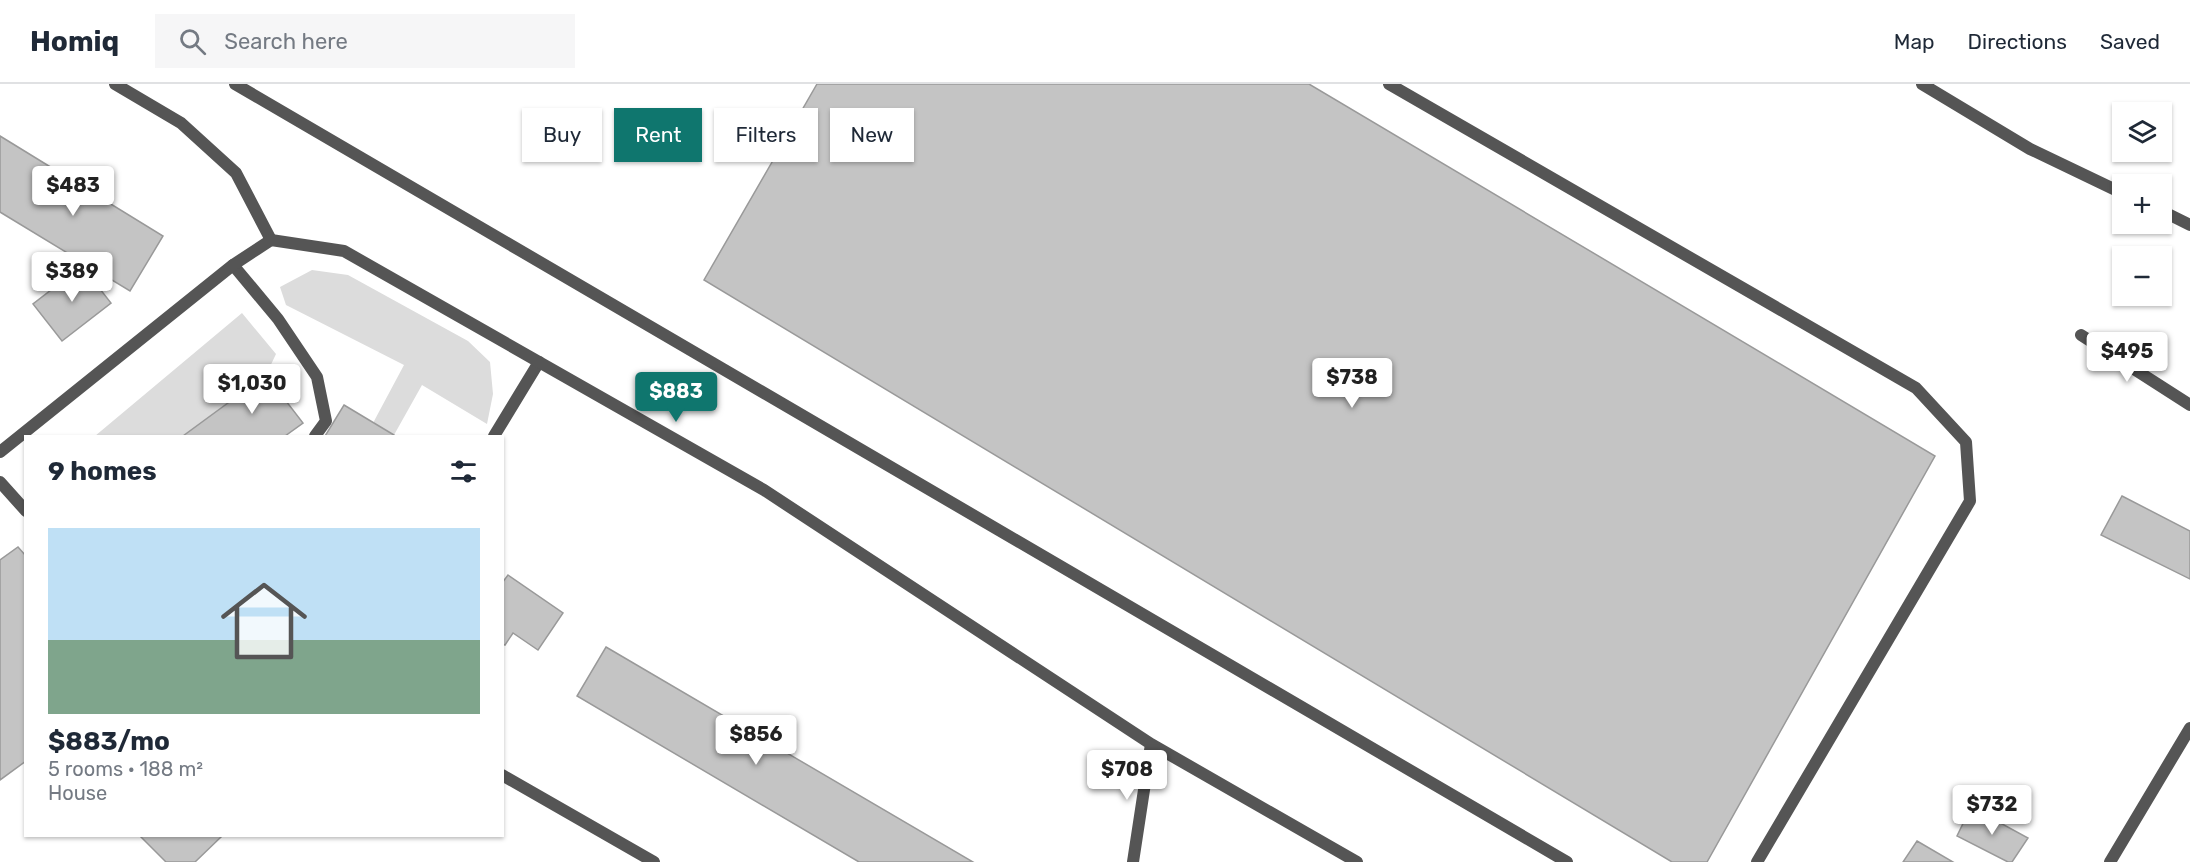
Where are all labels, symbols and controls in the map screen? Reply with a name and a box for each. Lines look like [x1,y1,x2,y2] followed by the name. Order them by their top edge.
[155,14,575,68] search box
[30,25,119,58] text: Homiq
[176,25,209,58] icon: search
[224,28,348,55] text: Search here
[1894,29,1935,54] text: Map
[1968,29,2067,54] text: Directions
[2100,29,2160,54] text: Saved
[2112,102,2172,306] map controls
[2112,102,2172,162] button: layers
[522,108,602,162] chip: Buy
[614,108,702,162] chip: Rent
[714,108,818,162] chip: Filters
[830,108,914,162] chip: New
[37,166,109,217] pin: $483
[46,173,100,197] text: $483
[2112,174,2172,234] button: +
[2112,246,2172,306] button: −
[36,252,108,303] pin: $389
[46,259,98,283] text: $389
[2091,332,2163,383] pin: $495
[2101,339,2153,363] text: $495
[1316,358,1388,409] pin: $738
[203,364,301,415] pin: $1,030
[1326,365,1378,389] text: $738
[217,371,287,395] text: $1,030
[640,372,712,423] pin: $883
[649,379,703,403] text: $883
[447,455,480,488] icon: filters
[48,456,157,487] text: 9 homes
[210,567,318,675] icon: home
[720,715,792,766] pin: $856
[730,722,782,746] text: $856
[48,726,170,757] text: $883/mo
[1091,750,1163,801] pin: $708
[48,757,203,781] text: 5 rooms · 188 m²
[1101,757,1153,781] text: $708
[48,781,107,805] text: House
[1956,785,2028,836] pin: $732
[1967,792,2018,816] text: $732

